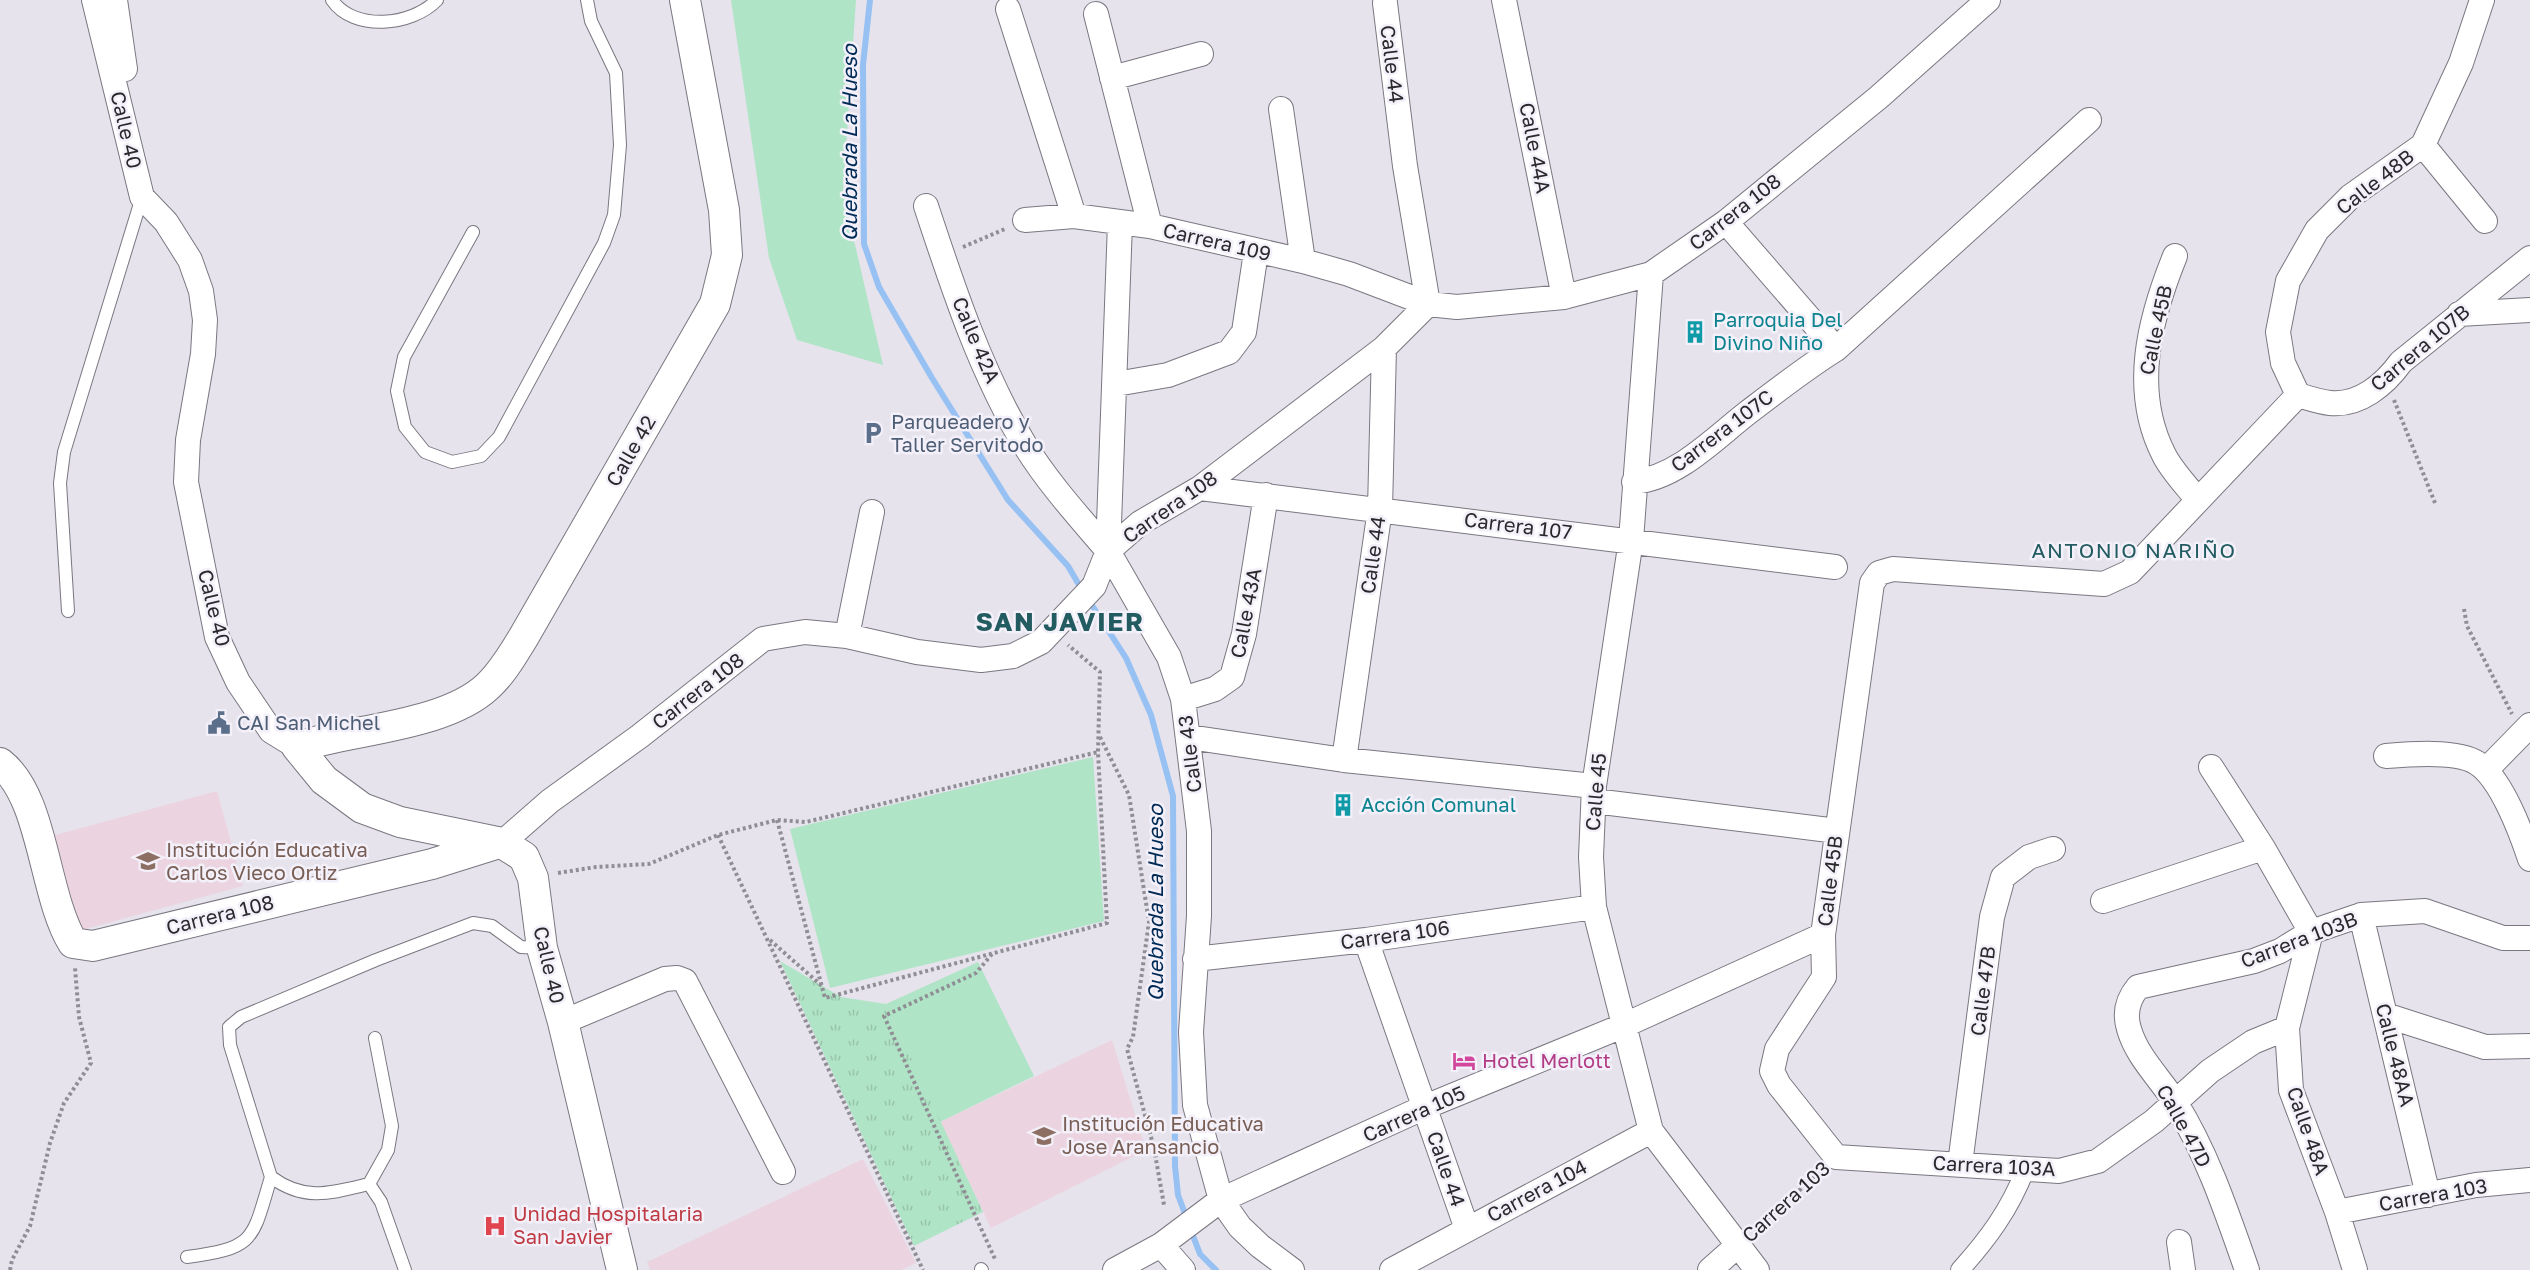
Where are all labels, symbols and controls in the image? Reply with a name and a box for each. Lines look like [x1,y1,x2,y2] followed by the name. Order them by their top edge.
[1376,23,1410,104] street label: Calle 44
[836,43,862,242] water label: Quebrada La Hueso
[106,89,148,171] street label: Calle 40
[1515,100,1557,195] street label: Calle 44A
[2331,143,2418,219] street label: Calle 48B
[1684,168,1785,255] street label: Carrera 108
[1161,217,1274,265] street label: Carrera 109
[2134,283,2176,377] street label: Calle 45B
[948,293,1006,386] street label: Calle 42A
[2365,299,2474,396] street label: Carrera 107B
[1713,307,1843,354] place label: Parroquia Del Divino Niño
[1682,319,1708,345] building icon: Parroquia Del Divino Niño
[1665,384,1777,477] street label: Carrera 107C
[891,409,1044,456] place label: Parqueadero y Taller Servitodo
[600,411,660,490] street label: Calle 42
[860,420,886,446] parking icon: Parqueadero y Taller Servitodo
[1117,465,1221,548] street label: Carrera 108
[1463,506,1573,544] street label: Carrera 107
[1355,514,1389,595] street label: Calle 44
[2032,537,2236,563] district label: ANTONIO NARIÑO
[1225,566,1266,660] street label: Calle 43A
[194,567,236,649] street label: Calle 40
[975,606,1145,637] district label: SAN JAVIER
[647,647,748,734] street label: Carrera 108
[206,710,232,736] public building icon: CAI San Michel
[237,710,380,734] place label: CAI San Michel
[1172,714,1206,794] street label: Calle 43
[1580,752,1610,832] street label: Calle 45
[1330,792,1356,818] building icon: Acción Comunal
[1361,792,1516,816] place label: Acción Comunal
[1142,803,1168,1002] water label: Quebrada La Hueso
[1812,834,1846,928] street label: Calle 45B
[166,837,368,884] place label: Institución Educativa Carlos Vieco Ortiz
[135,848,161,874] school or university icon: Institución Educativa Carlos Vieco Ortiz
[163,889,276,939] street label: Carrera 108
[2237,906,2360,972] street label: Carrera 103B
[1339,914,1451,954] street label: Carrera 106
[529,924,571,1006] street label: Calle 40
[1965,945,1999,1037] street label: Calle 47B
[2372,1001,2420,1109] street label: Calle 48AA
[1451,1048,1477,1074] hotel icon: Hotel Merlott
[1482,1048,1611,1072] place label: Hotel Merlott
[1359,1080,1468,1146] street label: Carrera 105
[2152,1080,2217,1171] street label: Calle 47D
[2283,1083,2335,1178] street label: Calle 48A
[1062,1111,1264,1158] place label: Institución Educativa Jose Aransancio
[1031,1123,1057,1149] school or university icon: Institución Educativa Jose Aransancio
[1423,1128,1471,1210] street label: Calle 44
[1932,1150,2056,1180] street label: Carrera 103A
[1482,1154,1591,1227] street label: Carrera 104
[1737,1156,1834,1247] street label: Carrera 103
[2377,1173,2489,1215] street label: Carrera 103
[513,1201,703,1248] place label: Unidad Hospitalaria San Javier
[482,1213,508,1239] hospital icon: Unidad Hospitalaria San Javier

